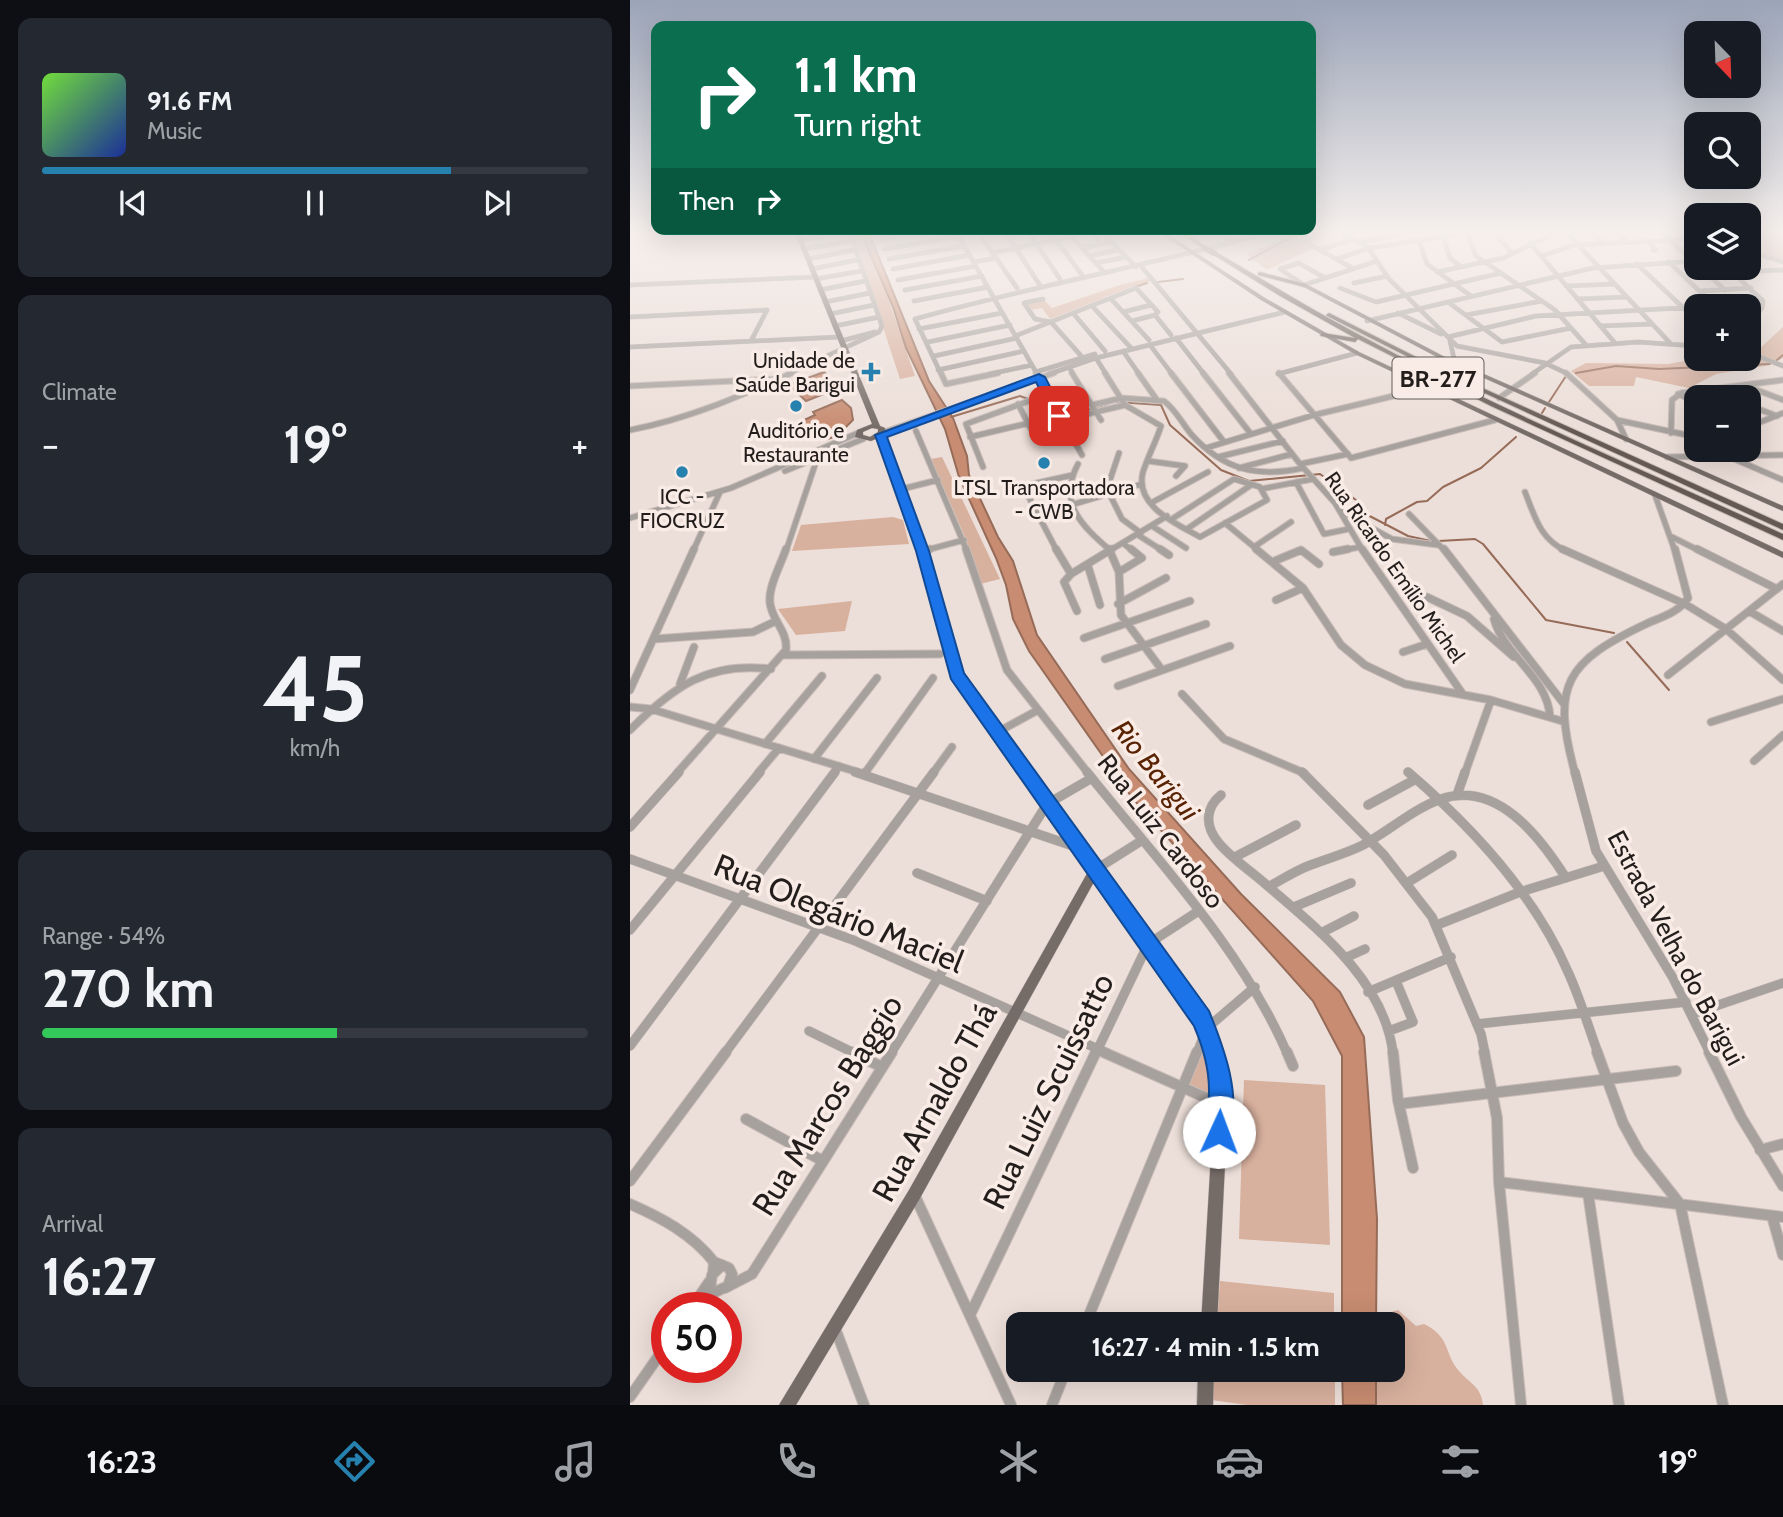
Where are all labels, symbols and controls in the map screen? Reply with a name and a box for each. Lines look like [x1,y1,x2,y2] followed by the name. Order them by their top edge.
[1684,21,1760,98] north arrow
[1684,21,1761,462] map controls
[794,45,918,104] text: 1.1 km
[679,49,770,140] icon: right
[147,85,232,117] text: 91.6 FM
[794,105,921,144] text: Turn right
[1684,112,1761,189] button: search
[147,117,202,145] text: Music
[749,182,787,220] icon: right
[114,184,152,222] icon: previous
[296,184,334,222] icon: pause
[478,184,516,222] icon: next
[679,185,735,217] text: Then
[1684,203,1761,280] button: layers
[1684,294,1761,371] button: +
[735,348,855,397] place label: Unidade de Saúde Barigui
[1392,358,1484,398] road number: BR-277
[861,362,881,382] marker: Unidade de Saúde Barigui
[42,378,117,406] text: Climate
[1684,385,1761,462] button: −
[1029,386,1089,446] pin
[1040,397,1078,435] icon: arrive
[788,398,804,414] marker: Auditório e Restaurante
[283,413,347,476] text: 19°
[743,418,849,467] place label: Auditório e Restaurante
[42,421,59,468] text: −
[571,421,588,468] text: +
[1036,455,1052,471] marker: LTSL Transportadora - CWB
[674,464,690,480] marker: ICC - FIOCRUZ
[1320,467,1470,667] street label: Rua Ricardo Emílio Michel
[954,475,1134,524] place label: LTSL Transportadora - CWB
[640,484,725,533] place label: ICC - FIOCRUZ
[262,633,368,744] text: 45
[1105,713,1208,828] water label: Rio Barigui
[290,734,340,762] text: km/h
[1091,747,1231,915] street label: Rua Luiz Cardoso
[1600,825,1752,1071] street label: Estrada Velha do Barigui
[708,845,970,981] street label: Rua Olegário Maciel
[42,922,165,950] text: Range · 54%
[42,957,214,1020] text: 270 km
[974,967,1122,1215] street label: Rua Luiz Scuissatto
[743,987,911,1223] street label: Rua Marcos Baggio
[863,995,1005,1208] street label: Rua Arnaldo Thá
[1182,1095,1256,1169] position arrow
[42,1210,103,1238] text: Arrival
[42,1245,156,1308] text: 16:27
[651,1292,742,1383] speed limit sign: 50
[1091,1331,1320,1363] text: 16:27 · 4 min · 1.5 km
[330,1437,379,1486] icon: directions
[551,1437,600,1486] icon: music
[772,1437,821,1486] icon: phone
[994,1437,1043,1486] icon: climate
[1215,1437,1264,1486] icon: car
[1436,1437,1485,1486] icon: filters
[86,1442,157,1481] text: 16:23
[1658,1442,1697,1481] text: 19°

